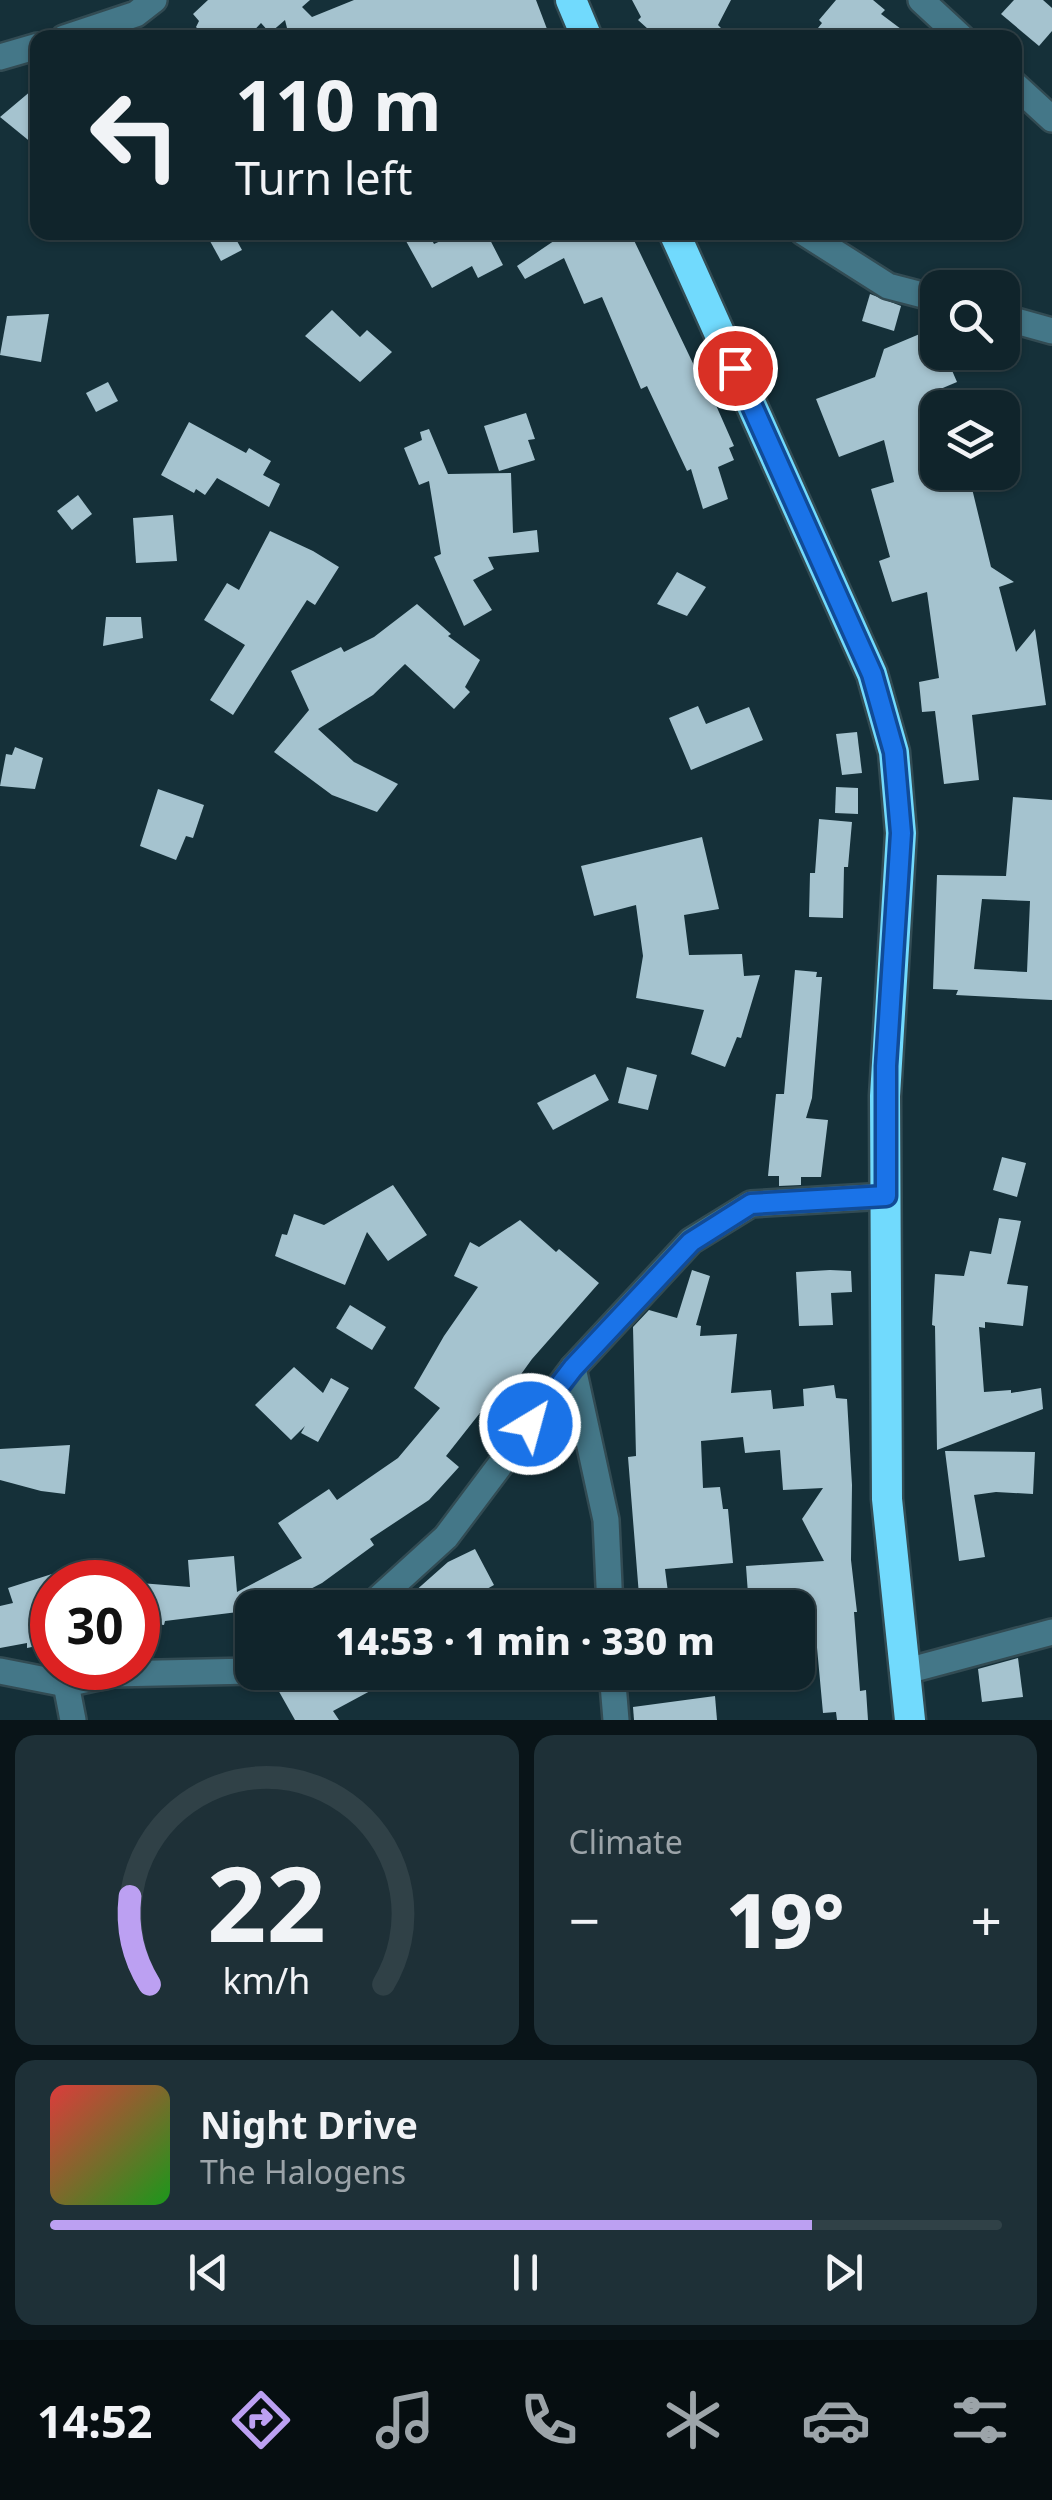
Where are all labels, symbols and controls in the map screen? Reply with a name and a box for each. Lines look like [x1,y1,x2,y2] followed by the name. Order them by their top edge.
[235,56,442,152] text: 110 m
[70,70,200,200] icon: left
[235,147,412,208] text: Turn left
[920,270,1020,490] map controls
[920,270,1020,370] button: search
[693,326,778,411] pin
[708,341,763,396] icon: arrive
[920,390,1020,490] button: layers
[478,1372,582,1476] position arrow
[30,1560,160,1690] speed limit sign: 30
[335,1614,715,1666] text: 14:53 · 1 min · 330 m
[569,1820,683,1863] text: Climate
[207,1831,326,1972] text: 22
[726,1868,844,1970] text: 19°
[569,1882,600,1957] text: −
[971,1882,1002,1957] text: +
[223,1956,311,2004] text: km/h
[200,2098,418,2150] text: Night Drive
[200,2150,406,2193] text: The Halogens
[181,2245,236,2300] icon: previous
[498,2245,553,2300] icon: pause
[816,2245,871,2300] icon: next
[226,2385,296,2455] icon: directions
[370,2385,440,2455] icon: music
[514,2385,584,2455] icon: phone
[658,2385,728,2455] icon: climate
[801,2385,871,2455] icon: car
[945,2385,1015,2455] icon: filters
[37,2390,152,2451] text: 14:52

